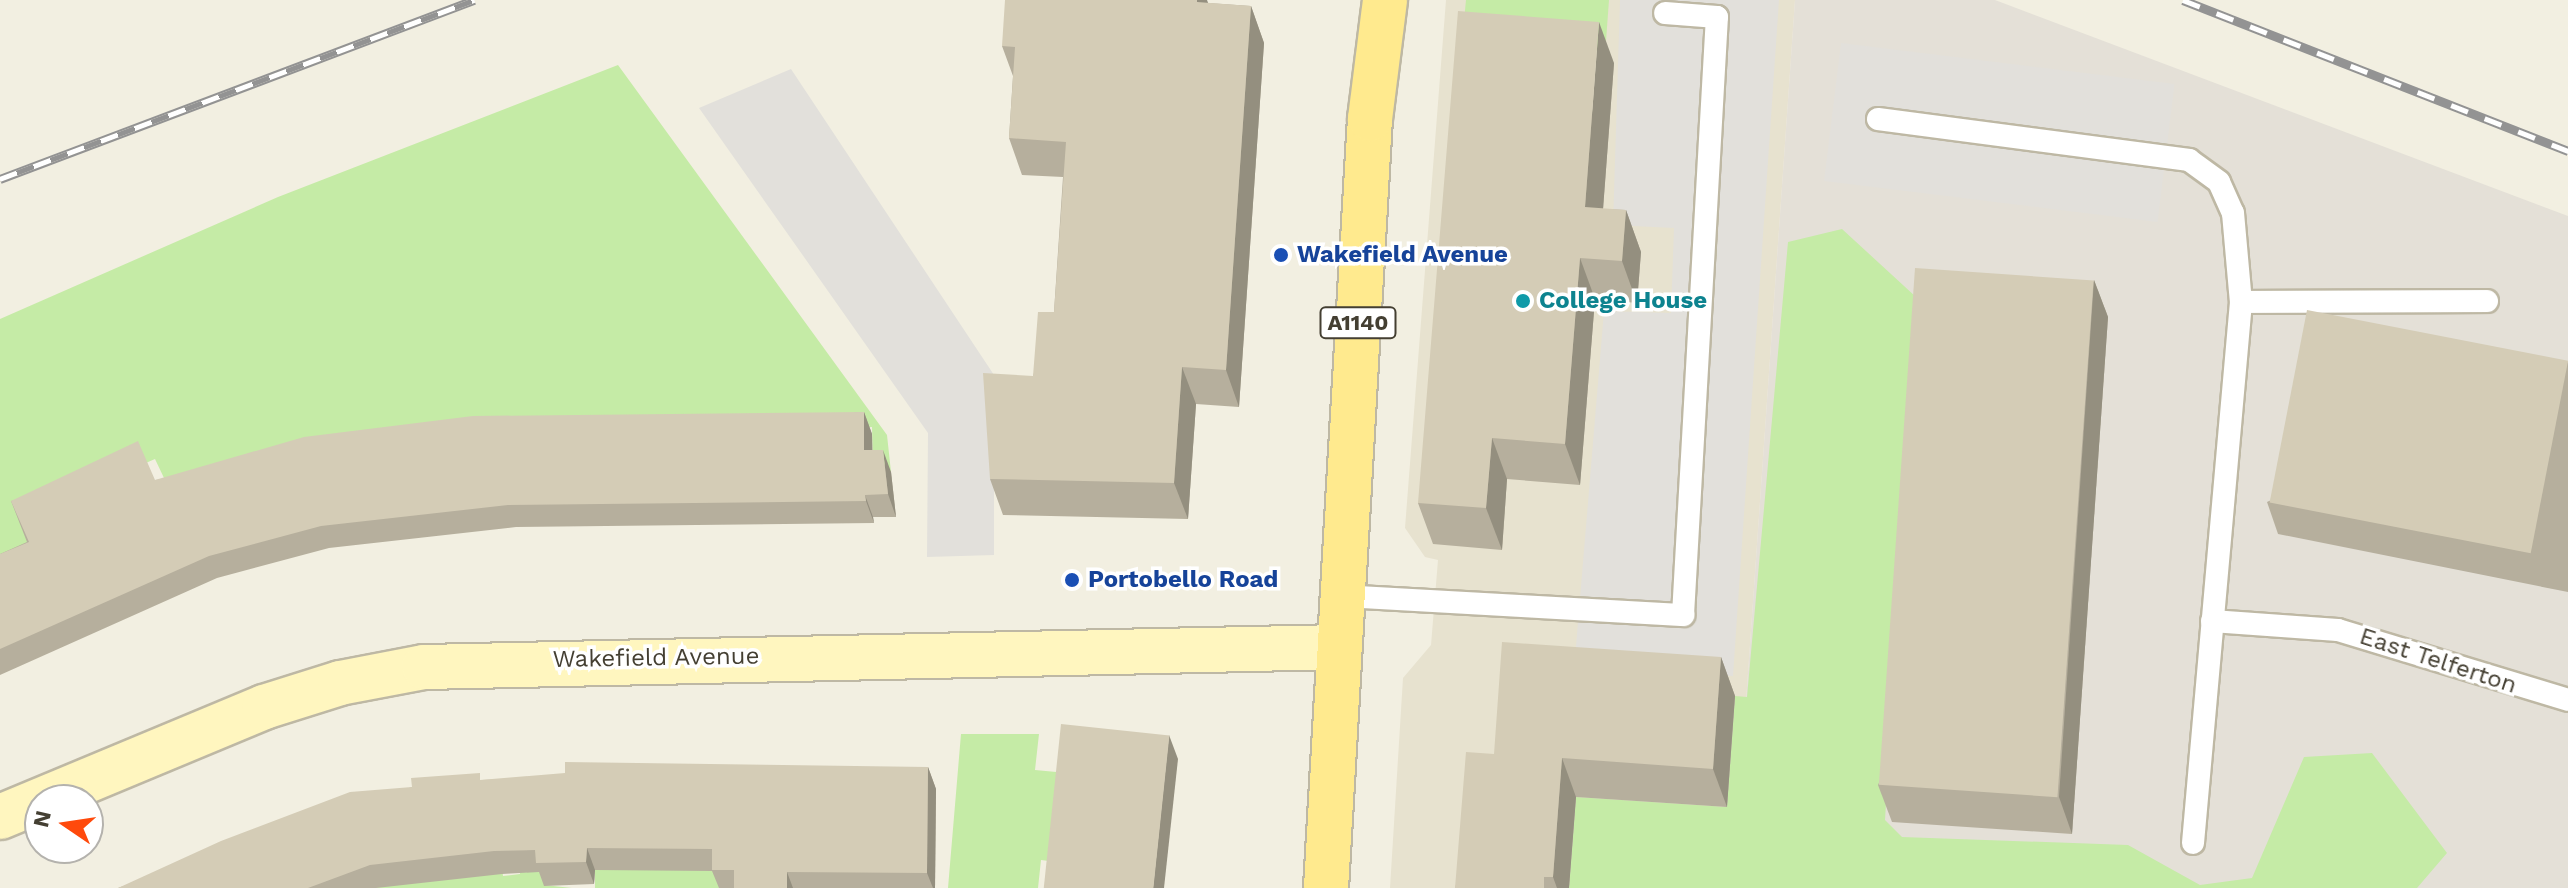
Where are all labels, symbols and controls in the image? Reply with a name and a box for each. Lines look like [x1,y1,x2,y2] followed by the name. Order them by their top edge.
[1297,241,1508,269] place label: Wakefield Avenue
[1272,246,1290,264] marker: Wakefield Avenue
[1539,287,1707,315] place label: College House
[1514,292,1532,310] marker: College House
[1318,305,1398,341] road number: A1140
[1088,566,1278,594] place label: Portobello Road
[1063,571,1081,589] marker: Portobello Road
[2355,622,2521,700] street label: East Telferton
[552,642,760,674] street label: Wakefield Avenue
[24,784,104,864] north arrow
[28,808,56,830] text: N

